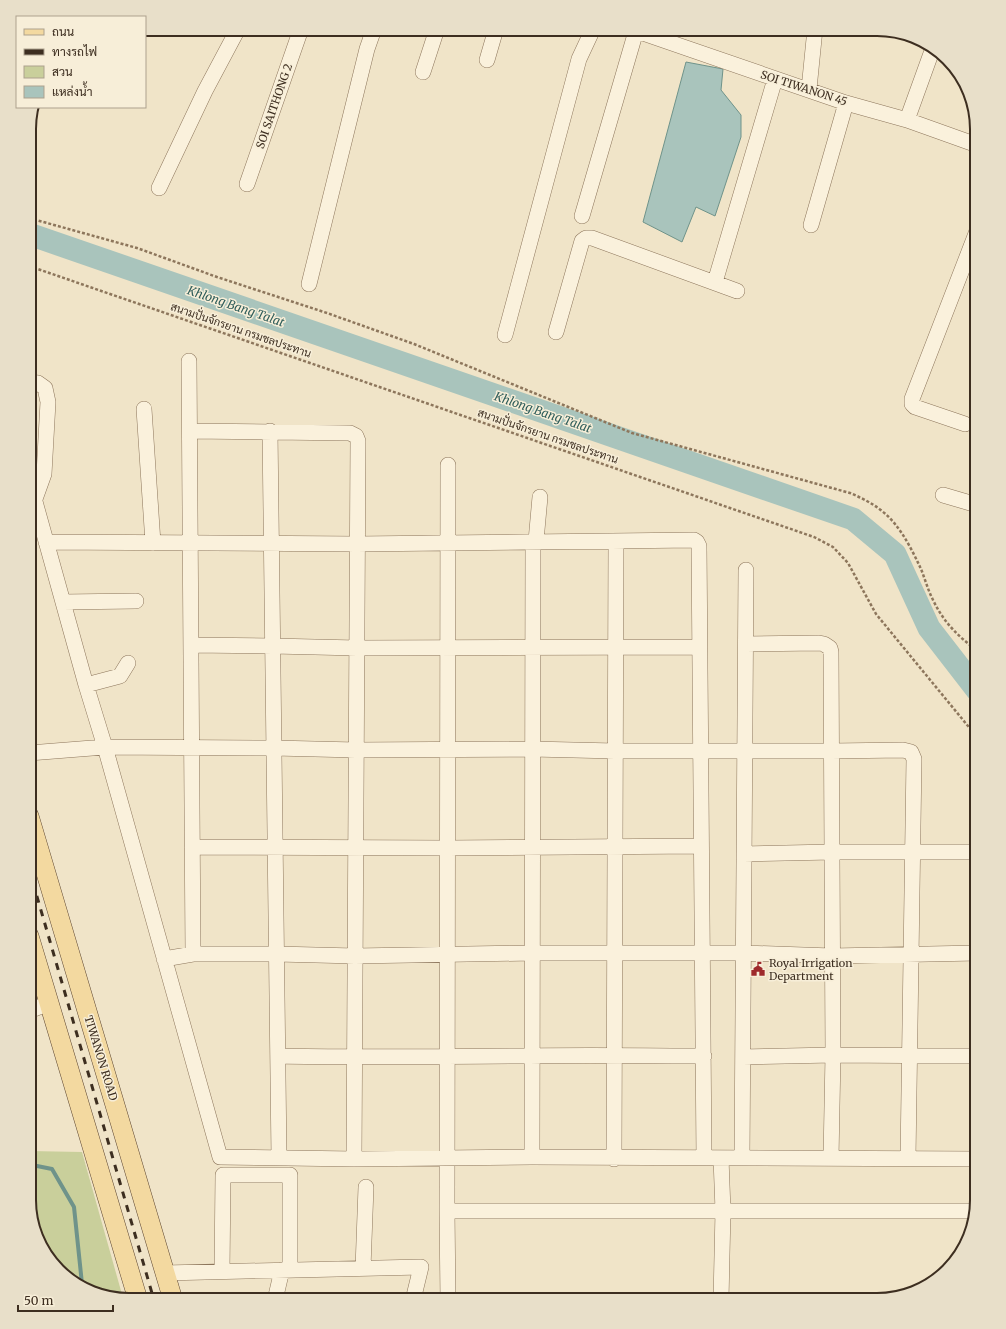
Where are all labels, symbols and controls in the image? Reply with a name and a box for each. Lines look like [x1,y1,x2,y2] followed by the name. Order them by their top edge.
[16,16,146,108] legend
[52,24,75,39] text: ถนน
[52,44,97,59] text: ทางรถไฟ
[253,62,295,150] street label: SOI SAITHONG 2
[52,64,73,79] text: สวน
[759,67,849,109] street label: SOI TIWANON 45
[52,81,92,99] text: แหล่งน้ำ
[185,282,287,330] water label: Khlong Bang Talat
[169,296,315,361] street label: สนามปั่นจักรยาน กรมชลประทาน
[492,388,594,436] water label: Khlong Bang Talat
[476,402,622,467] street label: สนามปั่นจักรยาน กรมชลประทาน
[769,956,853,983] place label: Royal Irrigation Department
[750,961,766,977] public building icon: Royal Irrigation Department
[81,1014,121,1102] street label: TIWANON ROAD
[18,1287,113,1313] scale bar
[24,1293,53,1308] text: 50 m

